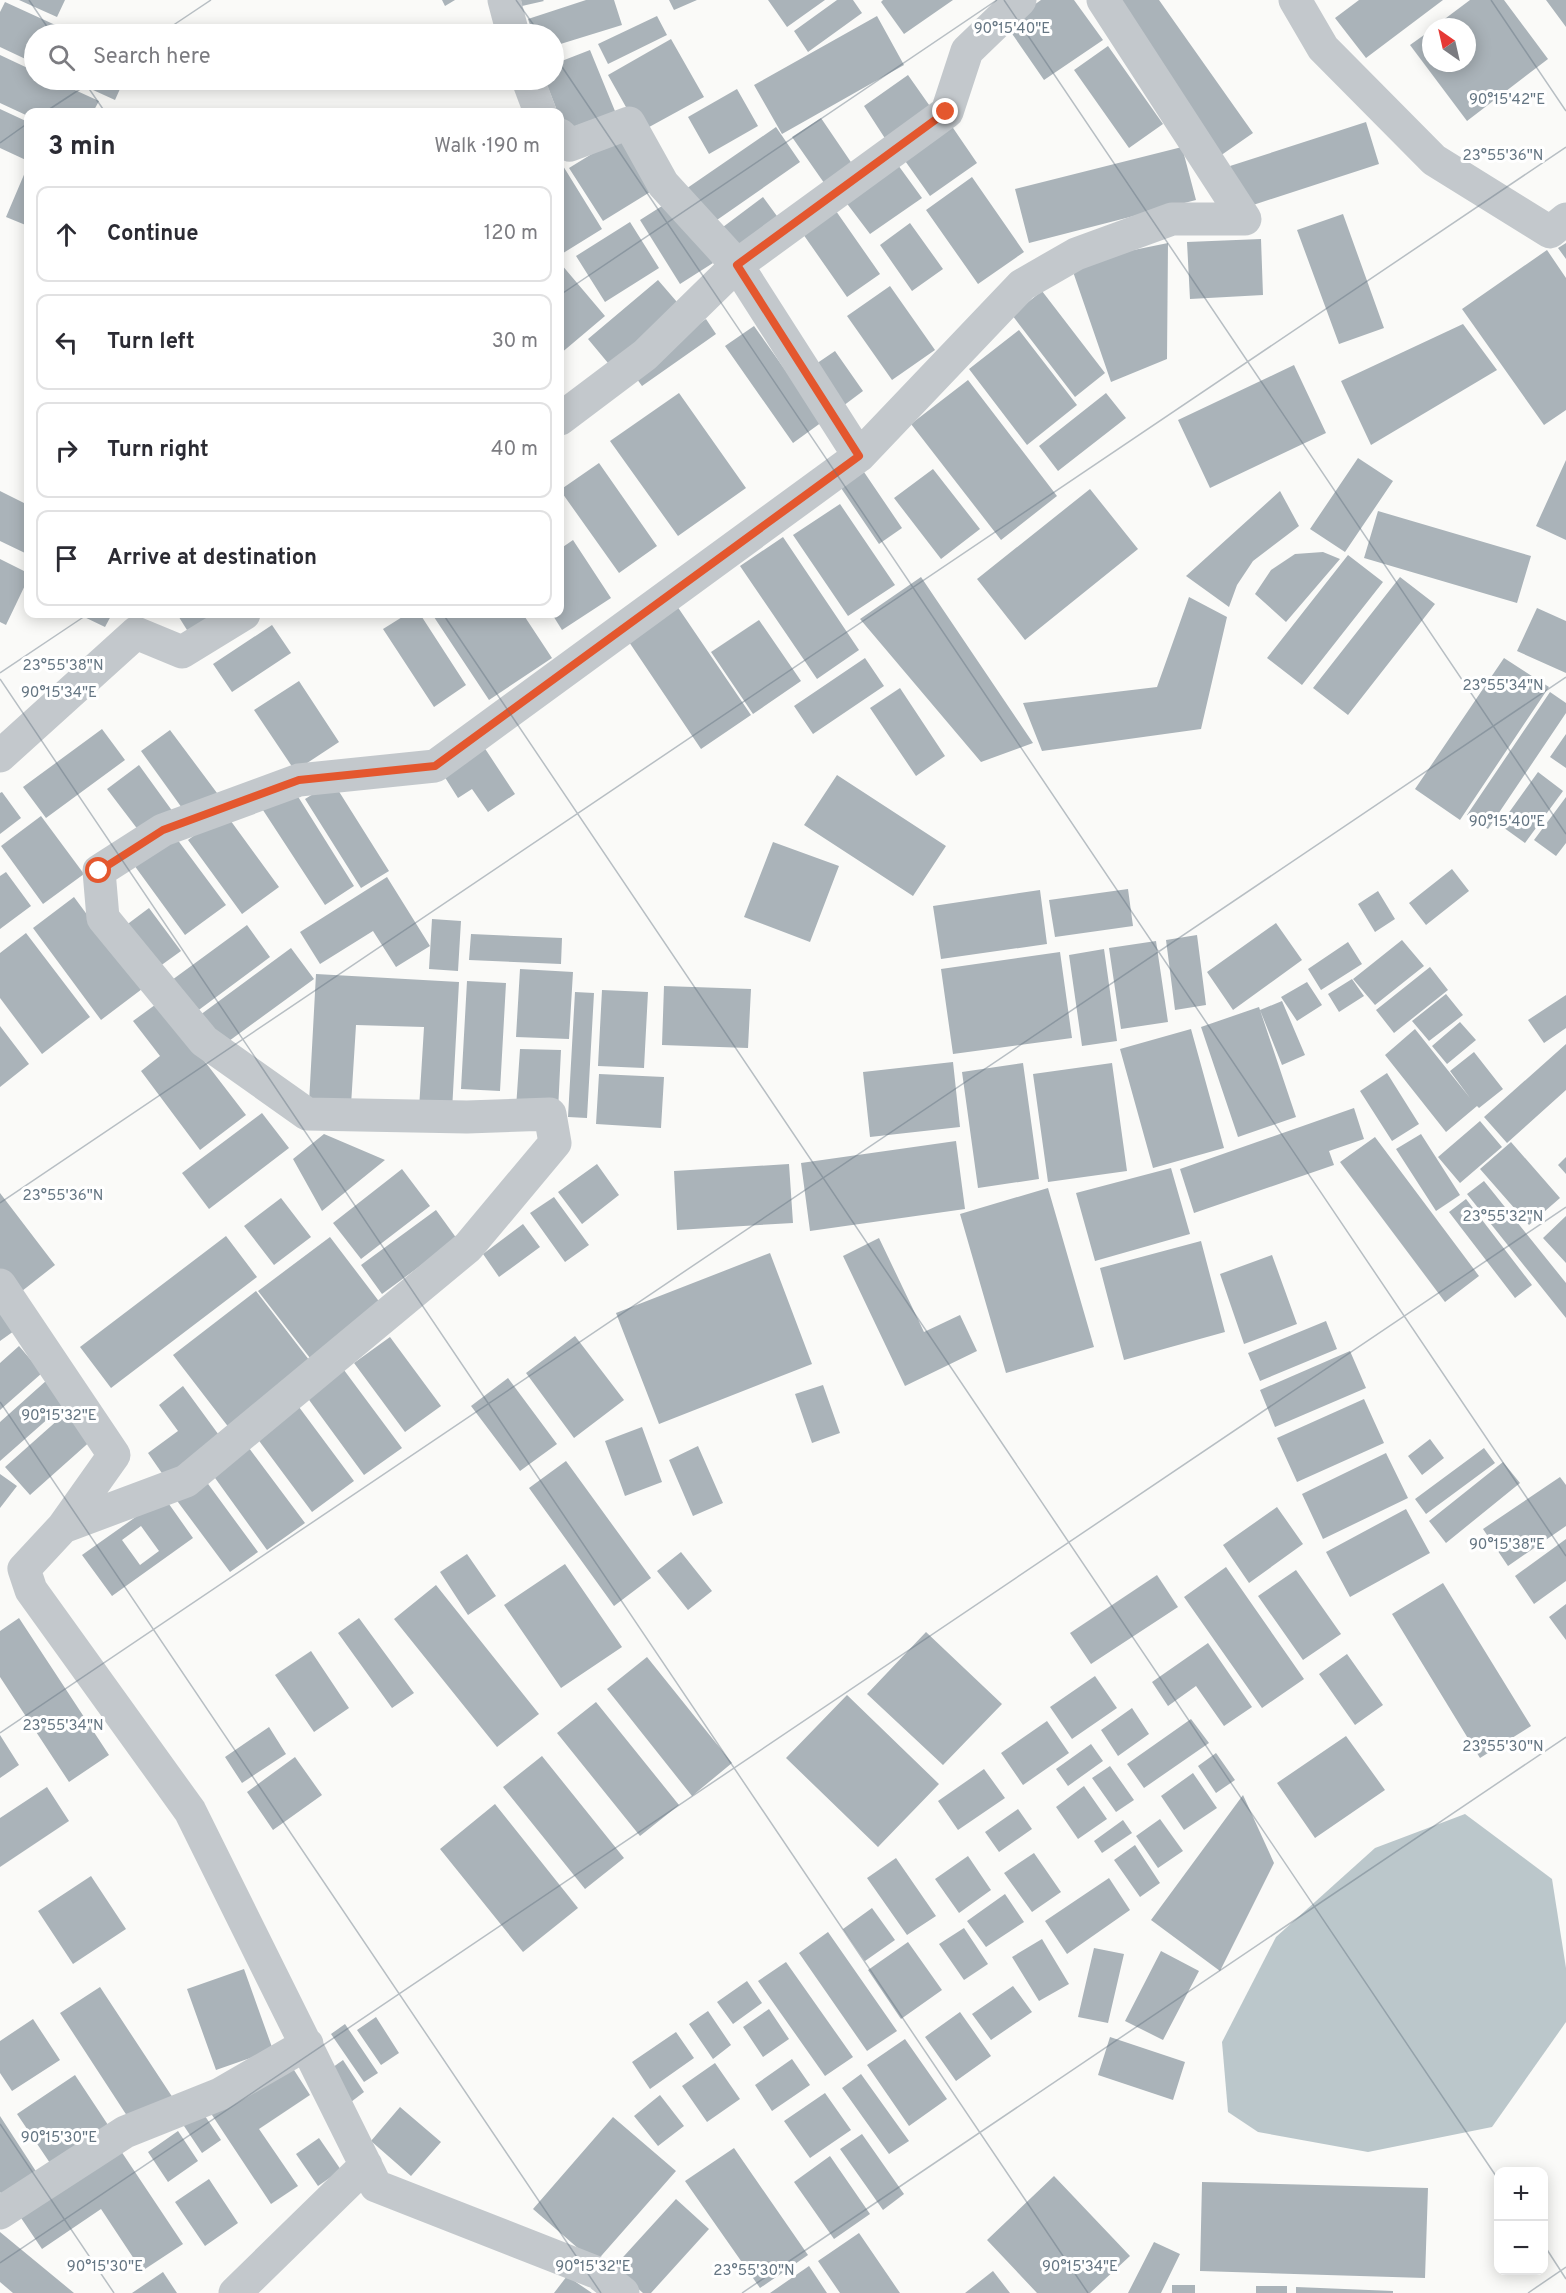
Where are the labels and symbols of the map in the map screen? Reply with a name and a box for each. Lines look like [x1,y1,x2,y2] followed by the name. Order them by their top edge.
[1422,18,1476,72] north arrow
[974,20,1050,39] text: 90°15'40"E
[1469,91,1545,110] text: 90°15'42"E
[932,98,958,124] route end
[1463,147,1543,166] text: 23°55'36"N
[22,657,104,676] text: 23°55'38"N
[1462,677,1544,696] text: 23°55'34"N
[21,684,97,703] text: 90°15'34"E
[1469,813,1545,832] text: 90°15'40"E
[85,857,111,883] route start
[23,1187,103,1206] text: 23°55'36"N
[1463,1208,1543,1227] text: 23°55'32"N
[21,1407,97,1426] text: 90°15'32"E
[1469,1536,1545,1555] text: 90°15'38"E
[22,1717,104,1736] text: 23°55'34"N
[1462,1738,1544,1757] text: 23°55'30"N
[21,2129,97,2148] text: 90°15'30"E
[67,2258,143,2277] text: 90°15'30"E
[555,2258,631,2277] text: 90°15'32"E
[1042,2258,1118,2277] text: 90°15'34"E
[713,2262,795,2281] text: 23°55'30"N

